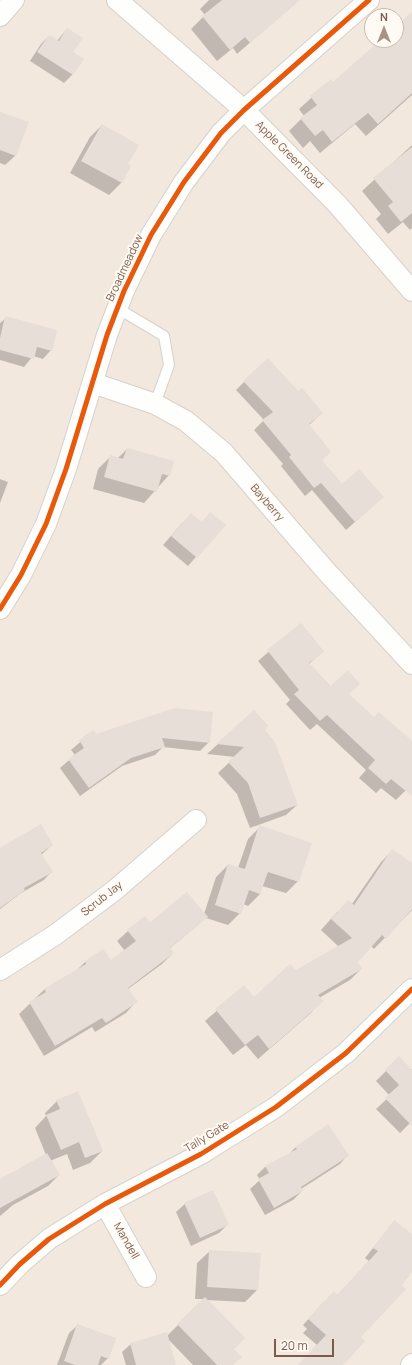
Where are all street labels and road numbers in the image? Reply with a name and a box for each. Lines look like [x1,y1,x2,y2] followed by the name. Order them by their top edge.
[252,118,326,192] street label: Apple Green Road
[104,232,146,304] street label: Broadmeadow
[247,482,287,524] street label: Bayberry
[79,879,125,919] street label: Scrub Jay
[182,1119,232,1155] street label: Tally Gate
[110,1220,142,1262] street label: Mandell

